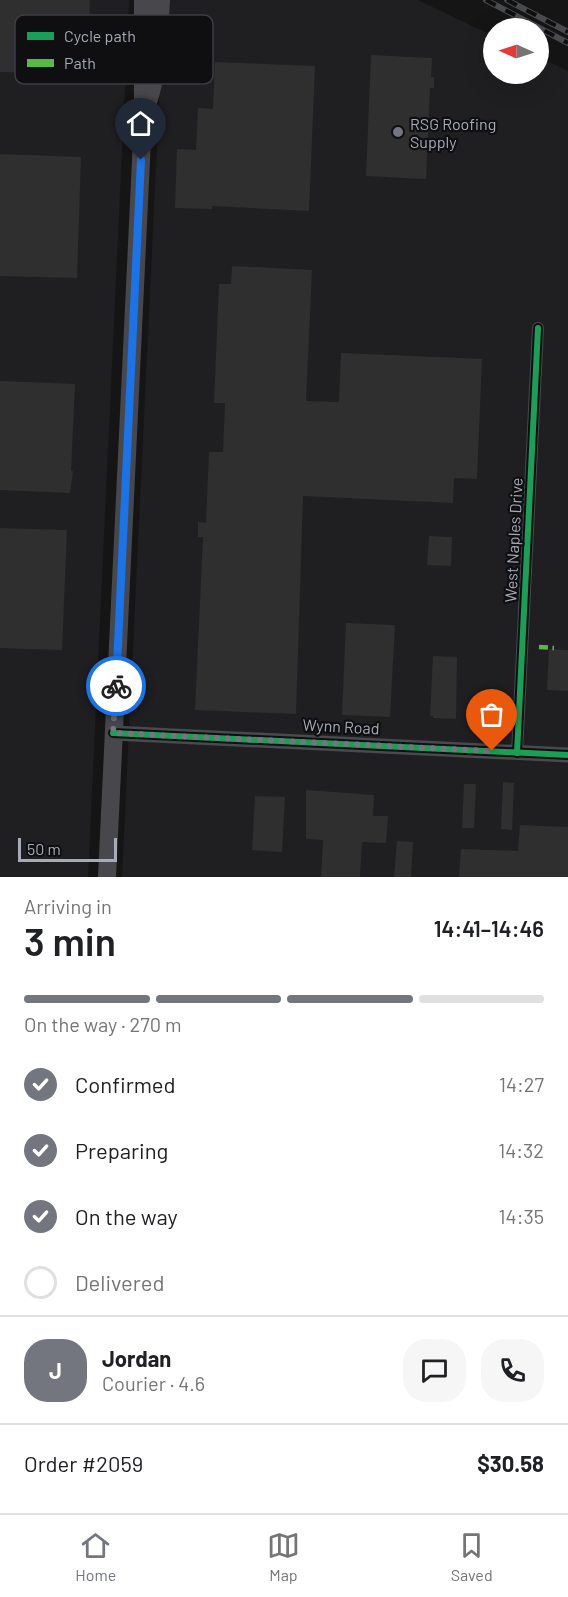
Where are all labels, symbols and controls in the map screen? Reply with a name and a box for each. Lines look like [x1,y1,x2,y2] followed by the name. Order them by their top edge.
[15,15,213,84] legend
[483,18,549,84] north arrow
[483,18,549,84] map controls
[64,26,136,45] text: Cycle path
[64,53,96,72] text: Path
[115,98,166,160] pin
[124,107,157,140] icon: home
[410,114,496,151] place label: RSG Roofing Supply
[391,125,405,139] marker: RSG Roofing Supply
[500,477,526,603] street label: West Naples Drive
[86,656,146,716] courier
[100,670,133,703] icon: bike
[466,689,517,751] pin
[475,698,508,731] icon: bag
[302,714,380,738] street label: Wynn Road
[18,835,117,863] scale bar
[27,839,61,858] text: 50 m
[24,894,112,918] text: Arriving in
[434,915,544,941] text: 14:41–14:46
[24,917,116,964] text: 3 min
[24,1012,182,1036] text: On the way · 270 m
[24,1068,57,1101] icon: check
[75,1071,175,1097] text: Confirmed
[499,1072,544,1096] text: 14:27
[24,1134,57,1167] icon: check
[75,1137,168,1163] text: Preparing
[498,1138,544,1162] text: 14:32
[24,1200,57,1233] icon: check
[75,1203,178,1229] text: On the way
[499,1204,544,1228] text: 14:35
[75,1269,164,1295] text: Delivered
[403,1339,466,1402] button: chat
[481,1339,544,1402] button: phone
[102,1345,171,1371] text: Jordan
[49,1357,62,1383] text: J
[102,1371,205,1395] text: Courier · 4.6
[24,1450,143,1476] text: Order #2059
[477,1450,544,1476] text: $30.58
[75,1529,116,1584] tab: Home
[267,1529,300,1584] tab: Map
[451,1529,493,1584] tab: Saved

